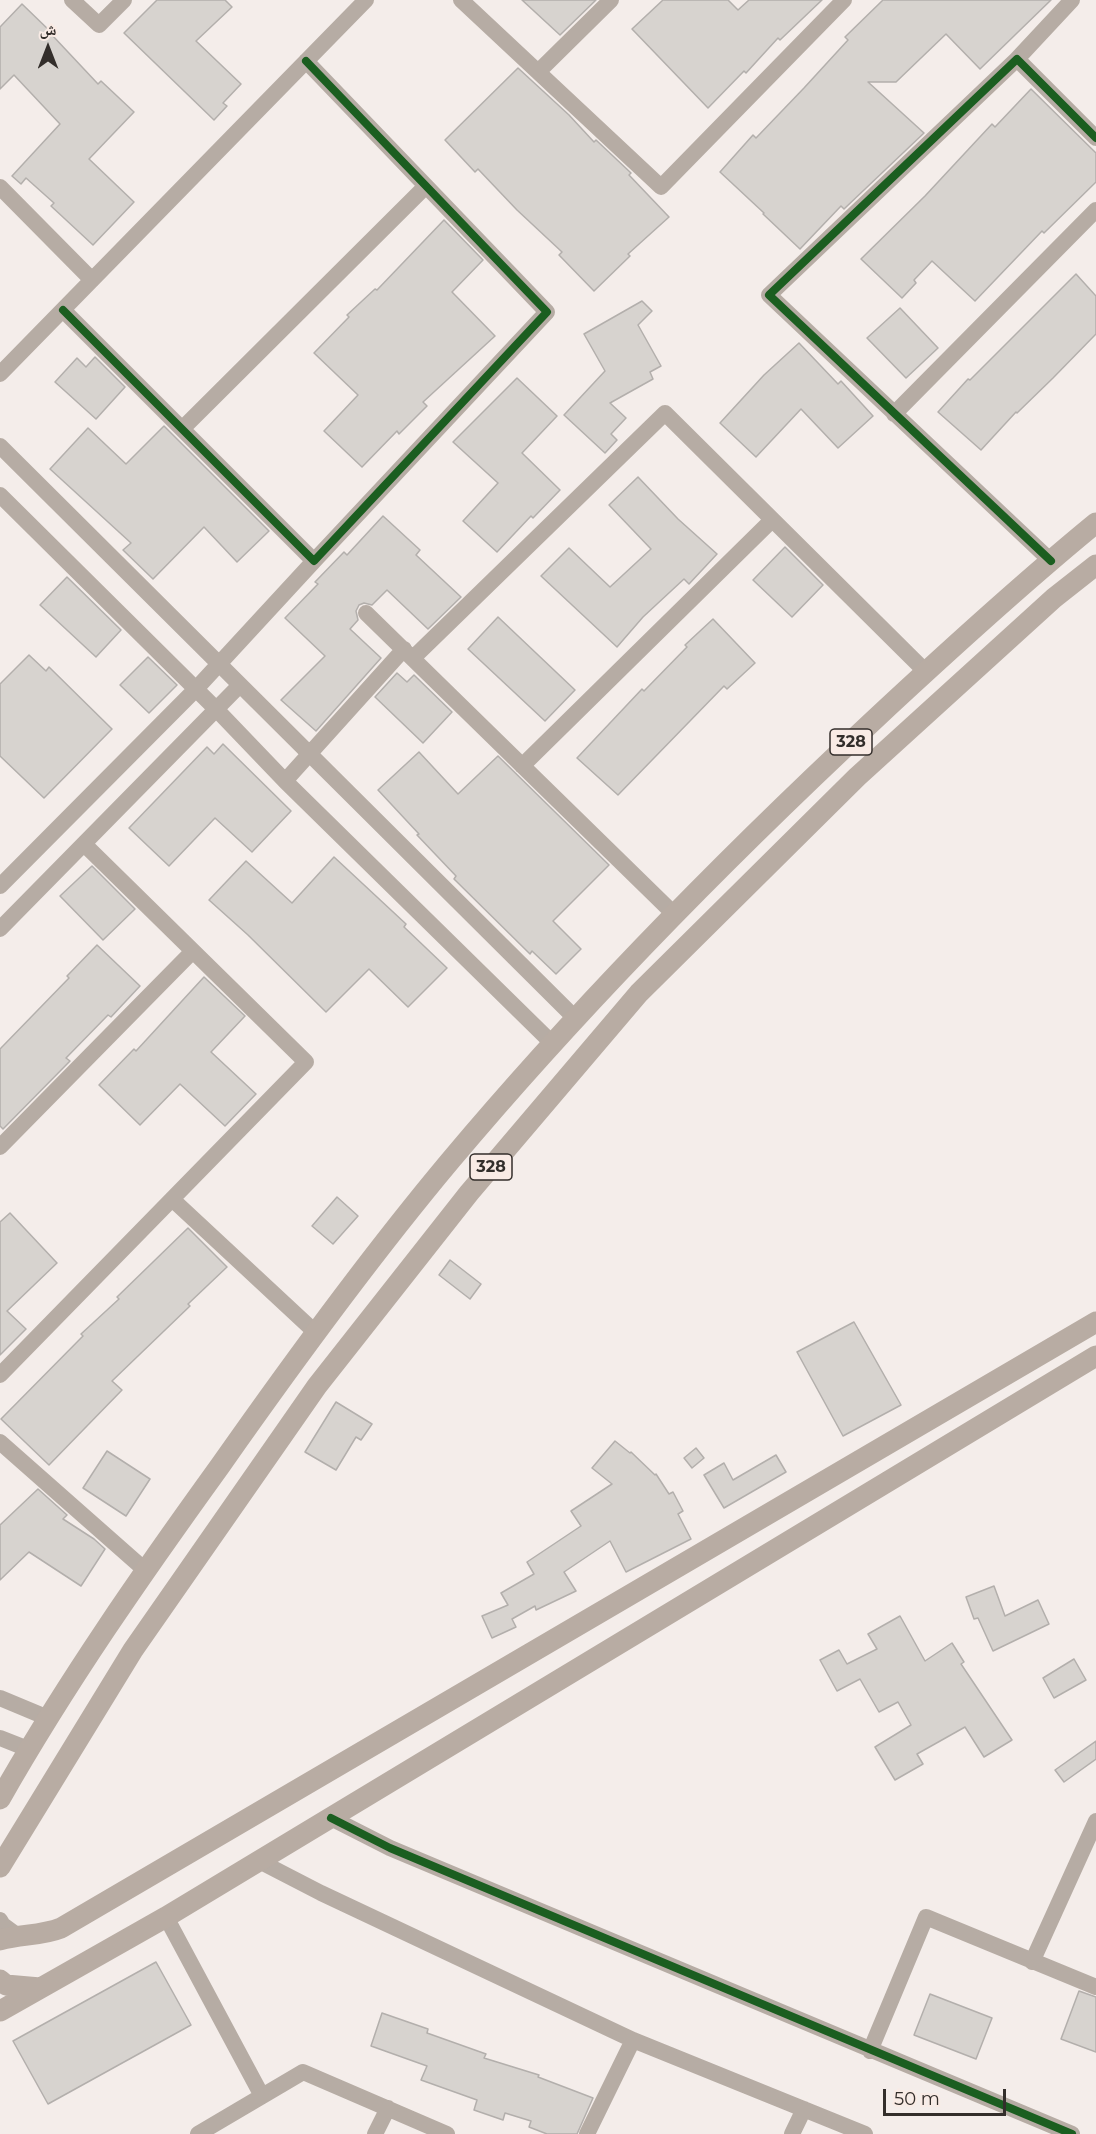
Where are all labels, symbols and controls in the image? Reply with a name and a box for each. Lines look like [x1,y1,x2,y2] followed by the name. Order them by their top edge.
[18,18,78,78] north arrow
[40,20,56,39] text: ش
[830,729,872,755] road number: 328
[470,1154,512,1180] road number: 328
[886,2077,1009,2115] scale bar
[894,2088,940,2110] text: 50 m

